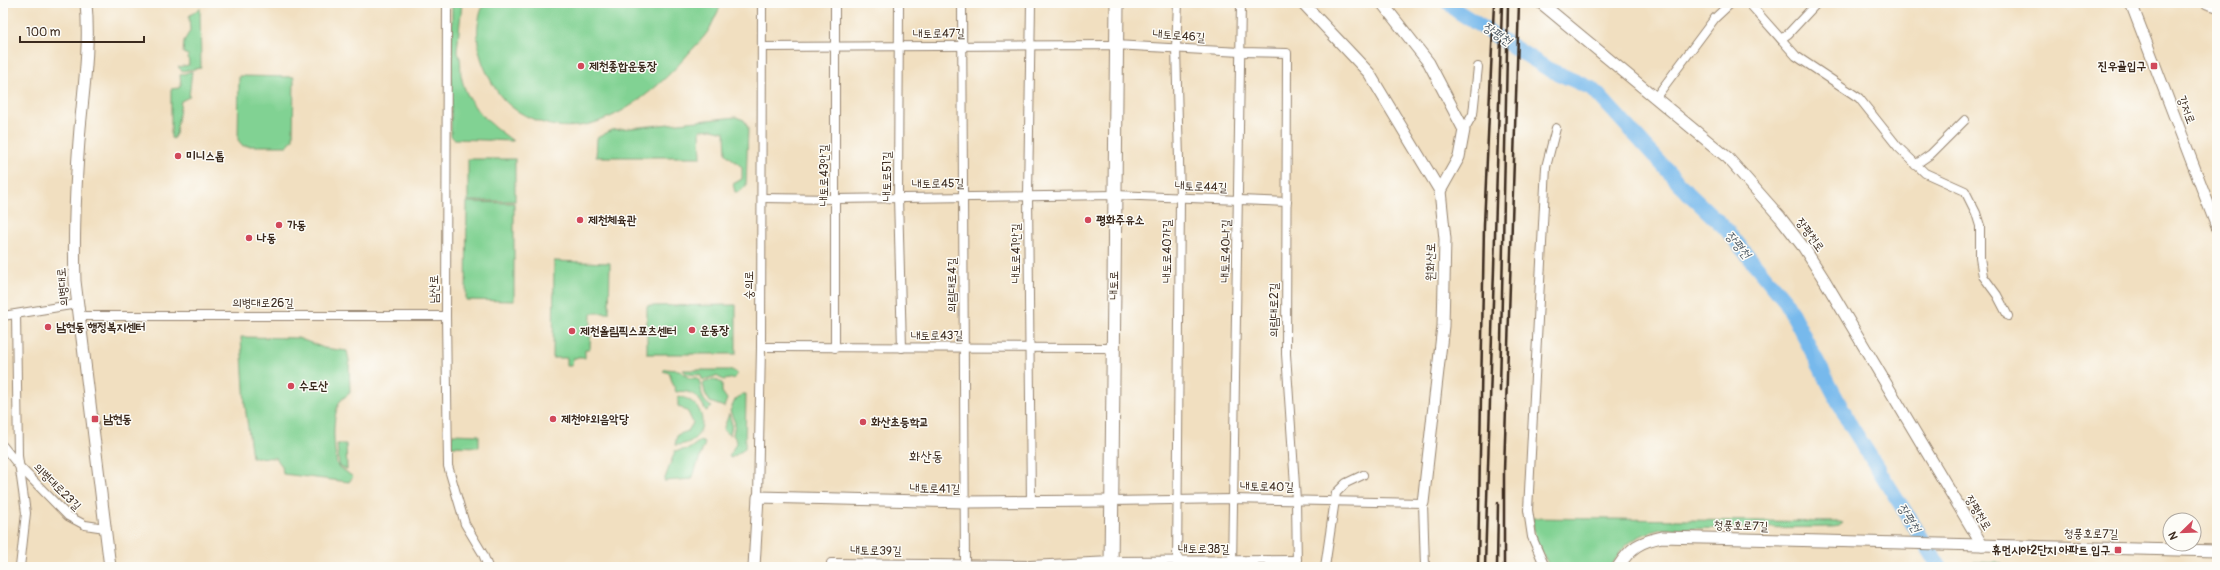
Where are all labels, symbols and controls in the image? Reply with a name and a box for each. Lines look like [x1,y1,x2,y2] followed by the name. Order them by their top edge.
[20,18,144,44] scale bar
[1479,19,1516,50] water label: 장평천
[26,25,61,40] text: 100 m
[913,26,965,42] street label: 내토로47길
[1152,27,1206,45] street label: 내토로46길
[589,59,657,74] place label: 제천종합운동장
[2098,59,2146,74] place label: 진우골입구
[576,61,586,71] marker: 제천종합운동장
[2149,61,2159,71] marker: 진우골입구
[2174,94,2198,126] street label: 강저로
[817,144,832,206] street label: 내토로43안길
[186,149,225,164] place label: 미니스톱
[173,151,183,161] marker: 미니스톱
[880,151,895,201] street label: 내토로51길
[912,176,965,192] street label: 내토로45길
[1174,179,1228,195] street label: 내토로44길
[588,213,637,228] place label: 제천체육관
[1096,213,1145,228] place label: 평화주유소
[575,215,585,225] marker: 제천체육관
[1083,215,1093,225] marker: 평화주유소
[1793,215,1827,255] street label: 장평천로
[287,218,306,233] place label: 가동
[1160,219,1175,283] street label: 내토로40가길
[1218,219,1234,283] street label: 내토로40나길
[274,220,284,230] marker: 가동
[1009,223,1024,283] street label: 내토로41안길
[1722,228,1755,263] water label: 장평천
[256,231,276,246] place label: 나동
[244,233,254,243] marker: 나동
[1423,243,1439,281] street label: 원화산로
[945,257,960,313] street label: 의림대로4길
[54,267,72,307] street label: 의병대로
[742,271,757,299] street label: 숭의로
[1107,271,1122,299] street label: 내토로
[427,275,442,303] street label: 남산로
[1267,282,1282,338] street label: 의림대로2길
[232,296,294,311] street label: 의병대로26길
[56,320,146,335] place label: 남현동 행정복지센터
[43,322,53,332] marker: 남현동 행정복지센터
[700,323,729,338] place label: 운동장
[580,324,677,339] place label: 제천올림픽스포츠센터
[687,325,697,335] marker: 운동장
[567,326,577,336] marker: 제천올림픽스포츠센터
[911,328,964,344] street label: 내토로43길
[299,379,328,394] place label: 수도산
[286,381,296,391] marker: 수도산
[103,412,132,427] place label: 남현동
[561,412,629,427] place label: 제천야외음악당
[90,414,100,424] marker: 남현동
[548,414,558,424] marker: 제천야외음악당
[871,415,929,430] place label: 화산초등학교
[858,417,868,427] marker: 화산초등학교
[909,448,943,465] district label: 화산동
[30,460,84,514] street label: 의병대로23길
[1240,479,1294,495] street label: 내토로40길
[910,481,961,497] street label: 내토로41길
[1962,493,1994,533] street label: 장평천로
[1894,500,1925,537] water label: 장평천
[2162,512,2202,552] north arrow
[1713,518,1769,534] street label: 청풍호로7길
[2064,526,2119,542] street label: 청풍호로7길
[2166,529,2181,542] text: N
[1178,542,1230,557] street label: 내토로38길
[850,543,902,559] street label: 내토로39길
[1992,543,2110,558] place label: 휴먼시아2단지 아파트 입구
[2113,545,2123,555] marker: 휴먼시아2단지 아파트 입구

